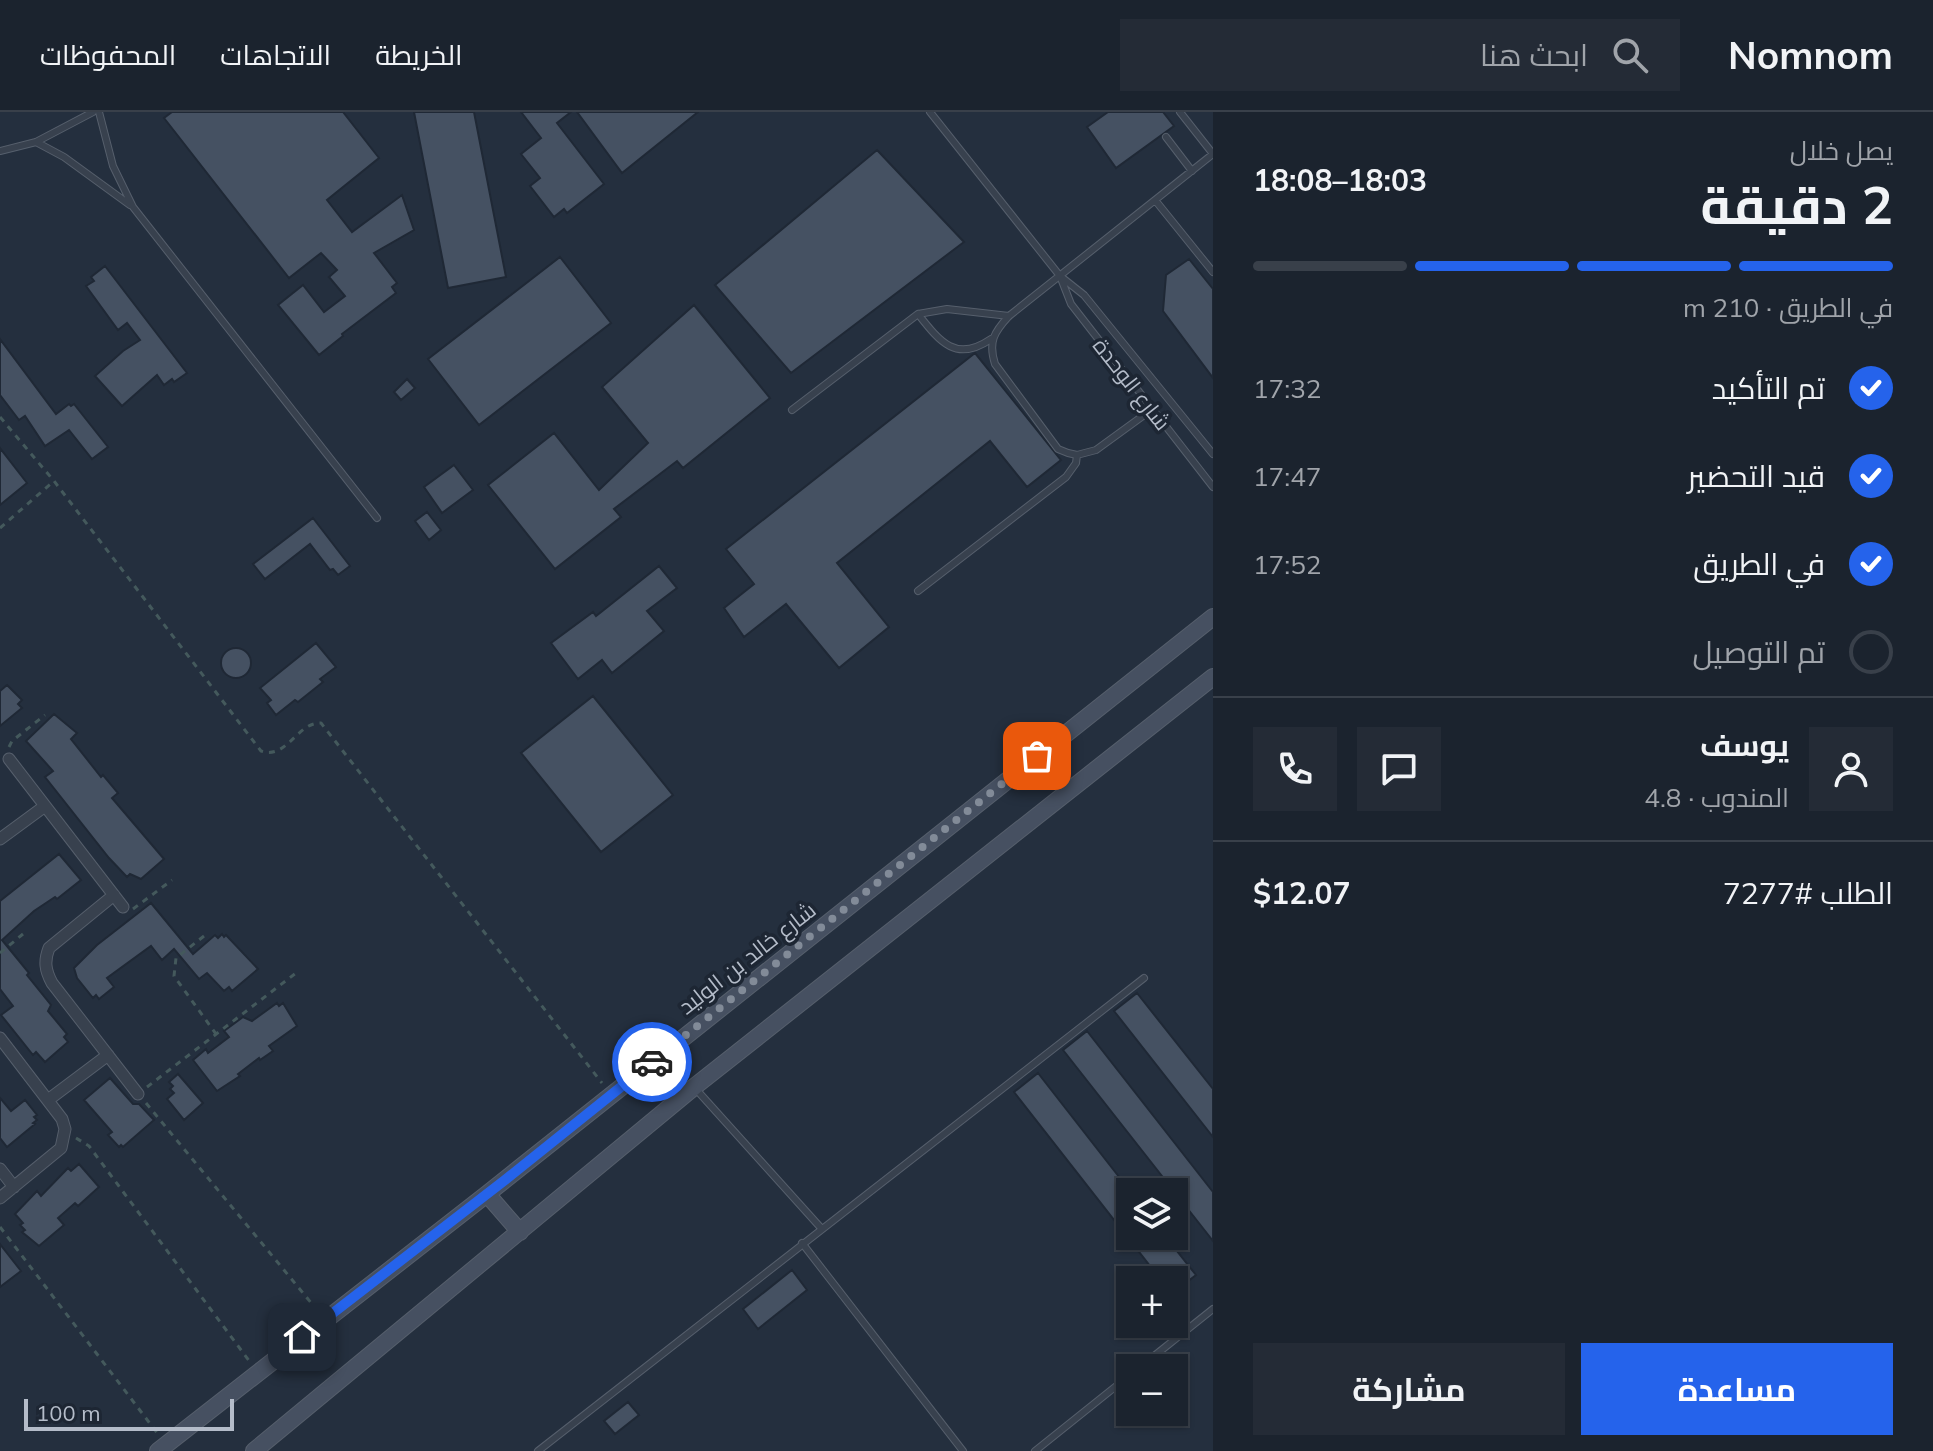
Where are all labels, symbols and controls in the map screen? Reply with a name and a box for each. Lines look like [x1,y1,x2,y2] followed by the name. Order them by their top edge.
[1120,19,1680,91] search box
[1728,31,1893,79] text: Nomnom
[1608,33,1652,77] icon: search
[1480,36,1588,74] text: ابحث هنا
[40,37,176,72] text: المحفوظات
[220,37,331,72] text: الاتجاهات
[375,37,463,72] text: الخريطة
[1790,134,1893,167] text: يصل خلال
[1253,161,1427,199] text: 18:03–18:08
[1701,172,1893,237] text: 2 دقيقة
[1683,291,1893,324] text: في الطريق · 210 m
[1086,332,1177,437] street label: شارع الوحدة
[1849,366,1893,410] icon: check
[1712,369,1825,407] text: تم التأكيد
[1253,372,1321,405] text: 17:32
[1849,454,1893,498] icon: check
[1687,457,1825,495] text: قيد التحضير
[1253,460,1321,493] text: 17:47
[1849,542,1893,586] icon: check
[1693,545,1825,583] text: في الطريق
[1253,548,1321,581] text: 17:52
[1693,633,1825,671] text: تم التوصيل
[1003,722,1071,790] pin
[1700,726,1789,764] text: يوسف
[1253,727,1337,811] button: phone
[1357,727,1441,811] button: chat
[1809,727,1893,811] button: person
[1015,734,1059,778] icon: bag
[1644,781,1789,814] text: المندوب · 4.8
[1253,874,1350,912] text: $12.07
[1723,874,1893,912] text: الطلب #7277
[673,896,822,1021] street label: شارع خالد بن الوليد
[612,1022,692,1102] courier
[630,1040,674,1084] icon: car
[1116,1178,1188,1426] map controls
[1116,1178,1188,1250] button: layers
[1116,1266,1188,1338] button: +
[268,1303,336,1371] pin
[280,1315,324,1359] icon: home
[1253,1343,1565,1435] button: مشاركة
[1581,1343,1893,1435] button: مساعدة
[1116,1354,1188,1426] button: −
[24,1395,234,1431] scale bar
[36,1399,101,1427] text: 100 m

